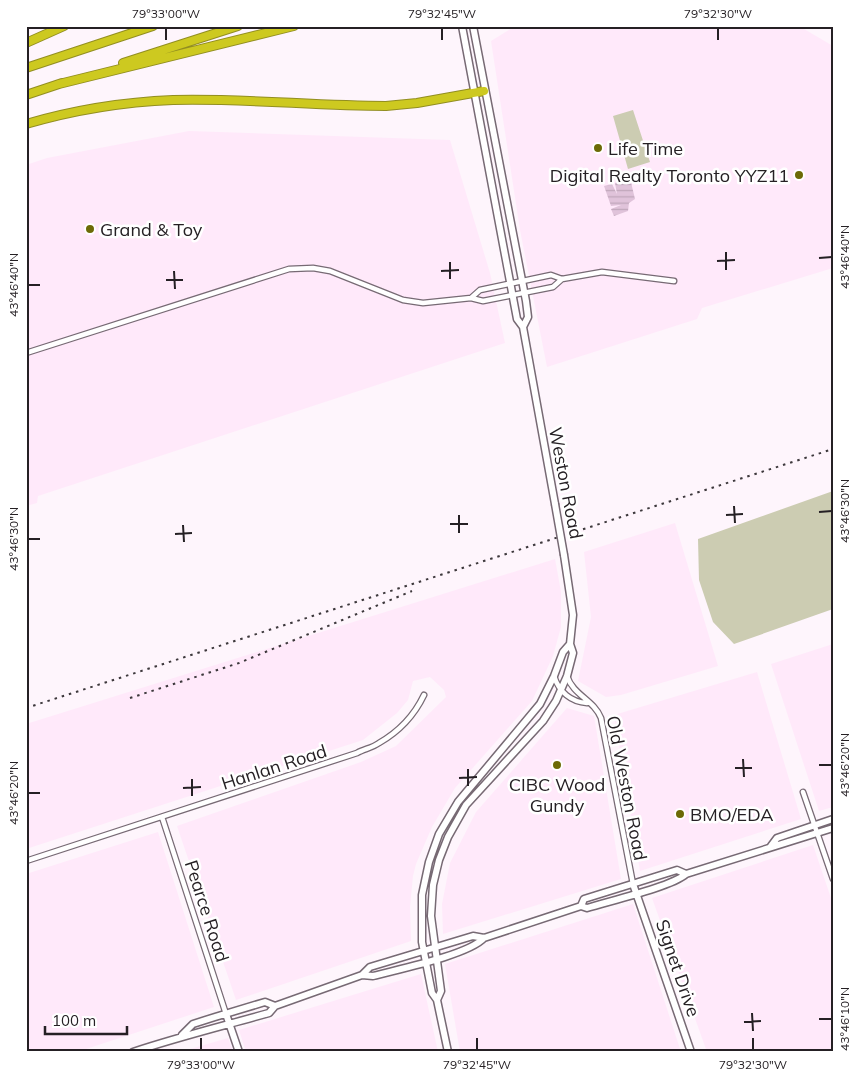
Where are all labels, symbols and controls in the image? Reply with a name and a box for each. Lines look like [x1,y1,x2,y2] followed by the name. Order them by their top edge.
[132,6,200,21] text: 79°33'00"W
[408,6,476,21] text: 79°32'45"W
[684,6,752,21] text: 79°32'30"W
[608,137,683,160] place label: Life Time
[592,142,604,154] marker: Life Time
[550,164,789,187] place label: Digital Realty Toronto YYZ11
[793,169,805,181] marker: Digital Realty Toronto YYZ11
[100,218,203,241] place label: Grand & Toy
[84,223,96,235] marker: Grand & Toy
[837,225,852,289] text: 43°46'40"N
[6,253,21,317] text: 43°46'40"N
[544,425,588,541] street label: Weston Road
[837,479,852,543] text: 43°46'30"N
[6,507,21,571] text: 43°46'30"N
[602,714,652,862] street label: Old Weston Road
[837,733,852,797] text: 43°46'20"N
[218,739,330,795] street label: Hanlan Road
[551,759,563,771] marker: CIBC Wood Gundy
[6,761,21,825] text: 43°46'20"N
[509,773,605,817] place label: CIBC Wood Gundy
[690,803,774,826] place label: BMO/EDA
[674,808,686,820] marker: BMO/EDA
[180,857,234,965] street label: Pearce Road
[651,916,705,1020] street label: Signet Drive
[837,987,852,1051] text: 43°46'10"N
[45,1003,128,1035] scale bar
[52,1011,96,1030] text: 100 m
[167,1057,235,1072] text: 79°33'00"W
[443,1057,511,1072] text: 79°32'45"W
[719,1057,787,1072] text: 79°32'30"W

